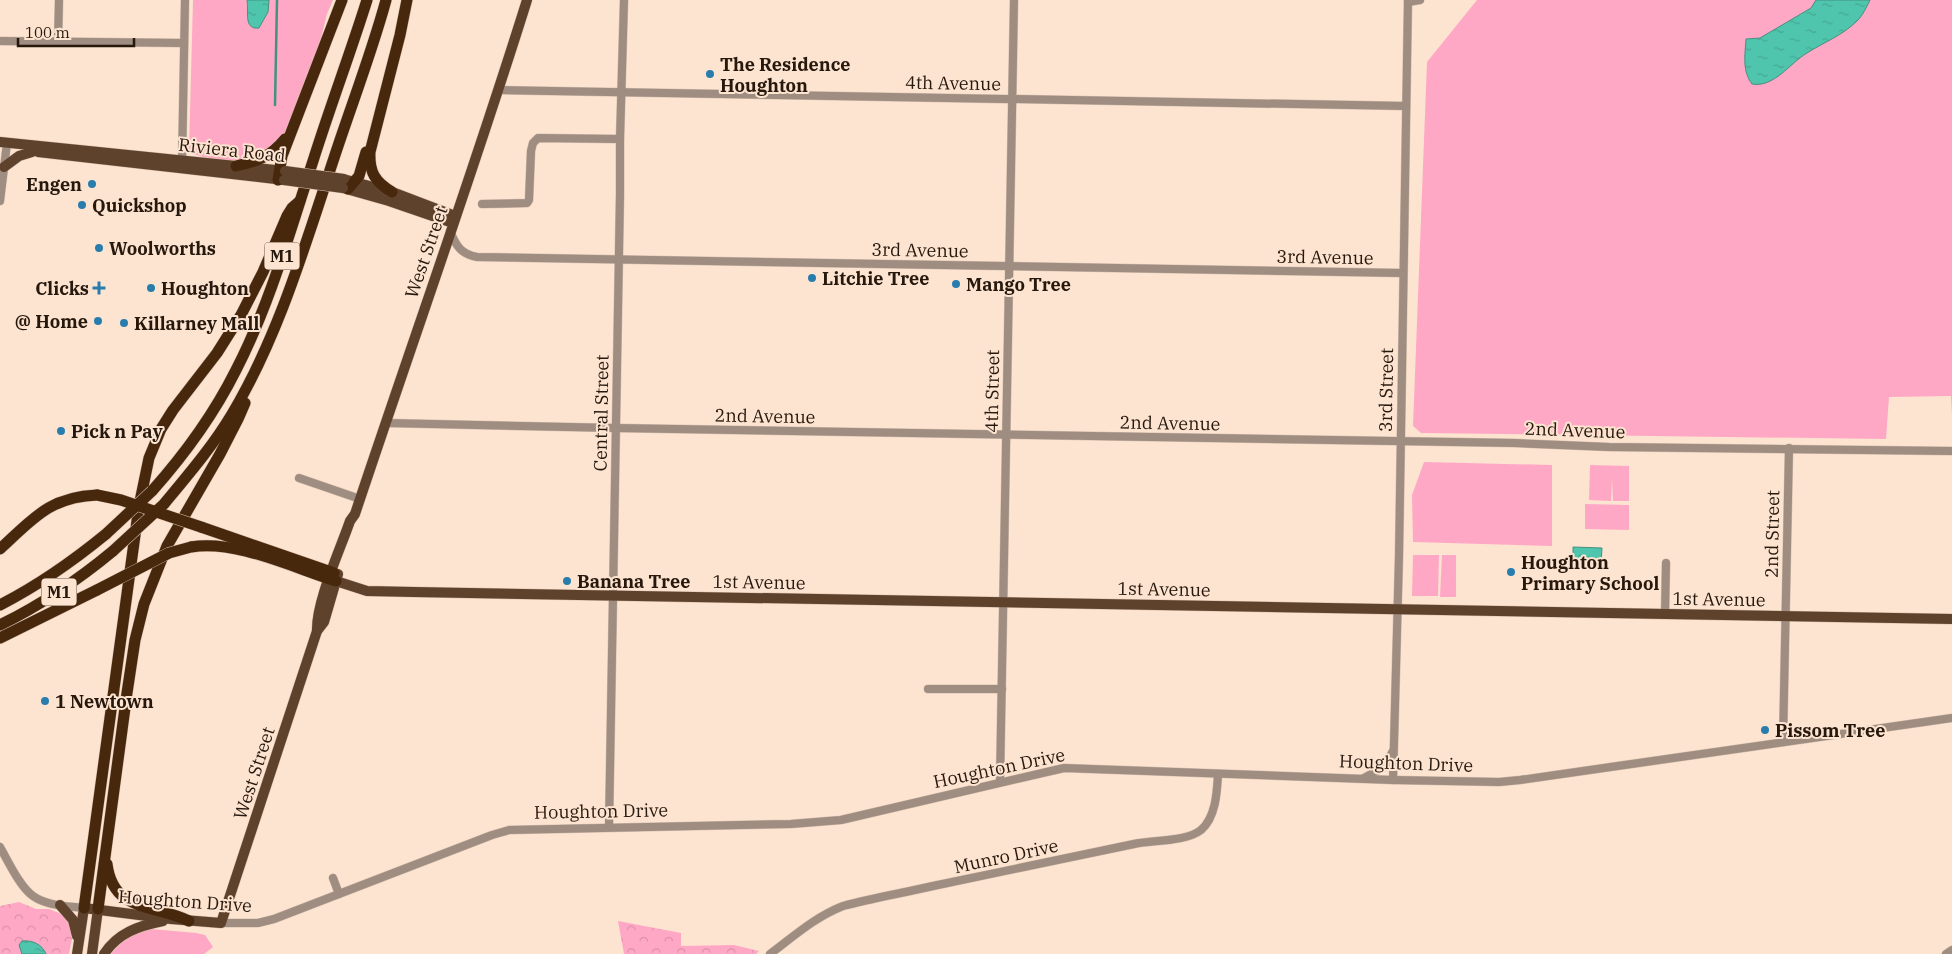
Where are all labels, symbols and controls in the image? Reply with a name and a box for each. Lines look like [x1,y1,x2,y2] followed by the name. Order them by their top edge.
[18,15,134,47] scale bar
[25,23,70,42] text: 100 m
[720,53,850,97] place label: The Residence Houghton
[704,68,716,80] marker: The Residence Houghton
[905,71,1001,95] street label: 4th Avenue
[177,133,287,167] street label: Riviera Road
[26,173,82,196] place label: Engen
[86,178,98,190] marker: Engen
[92,194,187,217] place label: Quickshop
[76,199,88,211] marker: Quickshop
[399,203,453,301] street label: West Street
[109,237,216,260] place label: Woolworths
[871,238,969,262] street label: 3rd Avenue
[93,242,105,254] marker: Woolworths
[264,242,300,270] road number: M1
[1276,245,1374,269] street label: 3rd Avenue
[822,267,930,290] place label: Litchie Tree
[806,272,818,284] marker: Litchie Tree
[966,273,1071,296] place label: Mango Tree
[35,277,89,300] place label: Clicks
[161,277,249,300] place label: Houghton
[950,278,962,290] marker: Mango Tree
[93,282,105,294] marker: Clicks
[145,282,157,294] marker: Houghton
[15,310,88,333] place label: @ Home
[134,312,259,335] place label: Killarney Mall
[92,315,104,327] marker: @ Home
[118,317,130,329] marker: Killarney Mall
[1374,348,1398,432] street label: 3rd Street
[980,349,1004,433] street label: 4th Street
[588,354,614,472] street label: Central Street
[714,404,816,428] street label: 2nd Avenue
[1119,411,1221,435] street label: 2nd Avenue
[1524,417,1626,443] street label: 2nd Avenue
[71,420,163,443] place label: Pick n Pay
[55,425,67,437] marker: Pick n Pay
[1760,490,1784,578] street label: 2nd Street
[1521,551,1659,595] place label: Houghton Primary School
[1505,566,1517,578] marker: Houghton Primary School
[577,570,690,593] place label: Banana Tree
[712,570,806,594] street label: 1st Avenue
[561,575,573,587] marker: Banana Tree
[1117,577,1211,601] street label: 1st Avenue
[42,578,76,606] road number: M1
[1672,587,1766,611] street label: 1st Avenue
[55,690,154,713] place label: 1 Newtown
[39,695,51,707] marker: 1 Newtown
[1775,719,1885,742] place label: Pissom Tree
[228,724,280,822] street label: West Street
[1759,724,1771,736] marker: Pissom Tree
[931,743,1067,793] street label: Houghton Drive
[1339,749,1473,777] street label: Houghton Drive
[534,798,668,824] street label: Houghton Drive
[952,834,1060,878] street label: Munro Drive
[117,885,253,917] street label: Houghton Drive

